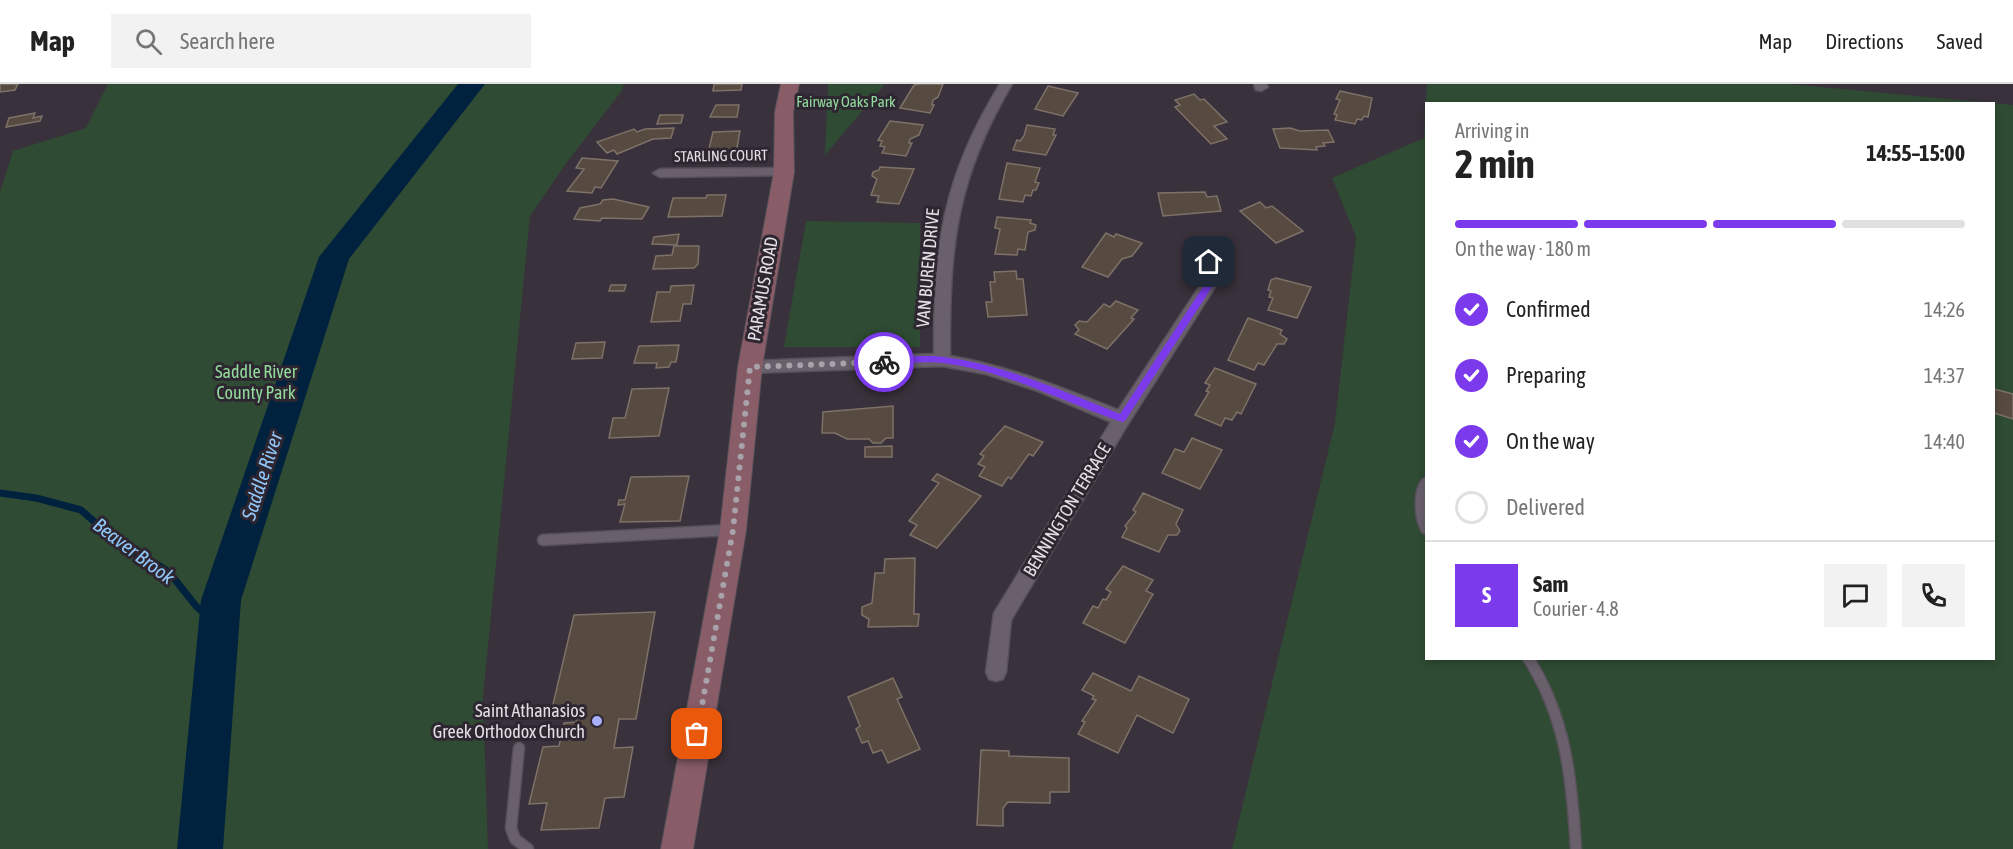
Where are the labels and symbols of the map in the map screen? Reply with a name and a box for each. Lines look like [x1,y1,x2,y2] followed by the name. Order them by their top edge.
[796,93,896,110] park label: Fairway Oaks Park
[674,146,768,165] street label: STARLING COURT
[912,207,943,328] street label: VAN BUREN DRIVE
[743,235,782,343] street label: PARAMUS ROAD
[1183,236,1234,287] pin
[854,332,914,392] courier
[215,361,298,403] park label: Saddle River County Park
[236,428,287,524] water label: Saddle River
[1019,439,1115,580] street label: BENNINGTON TERRACE
[89,513,180,589] water label: Beaver Brook
[433,700,585,742] place label: Saint Athanasios Greek Orthodox Church
[671,708,722,759] pin
[590,714,604,728] marker: Saint Athanasios Greek Orthodox Church

